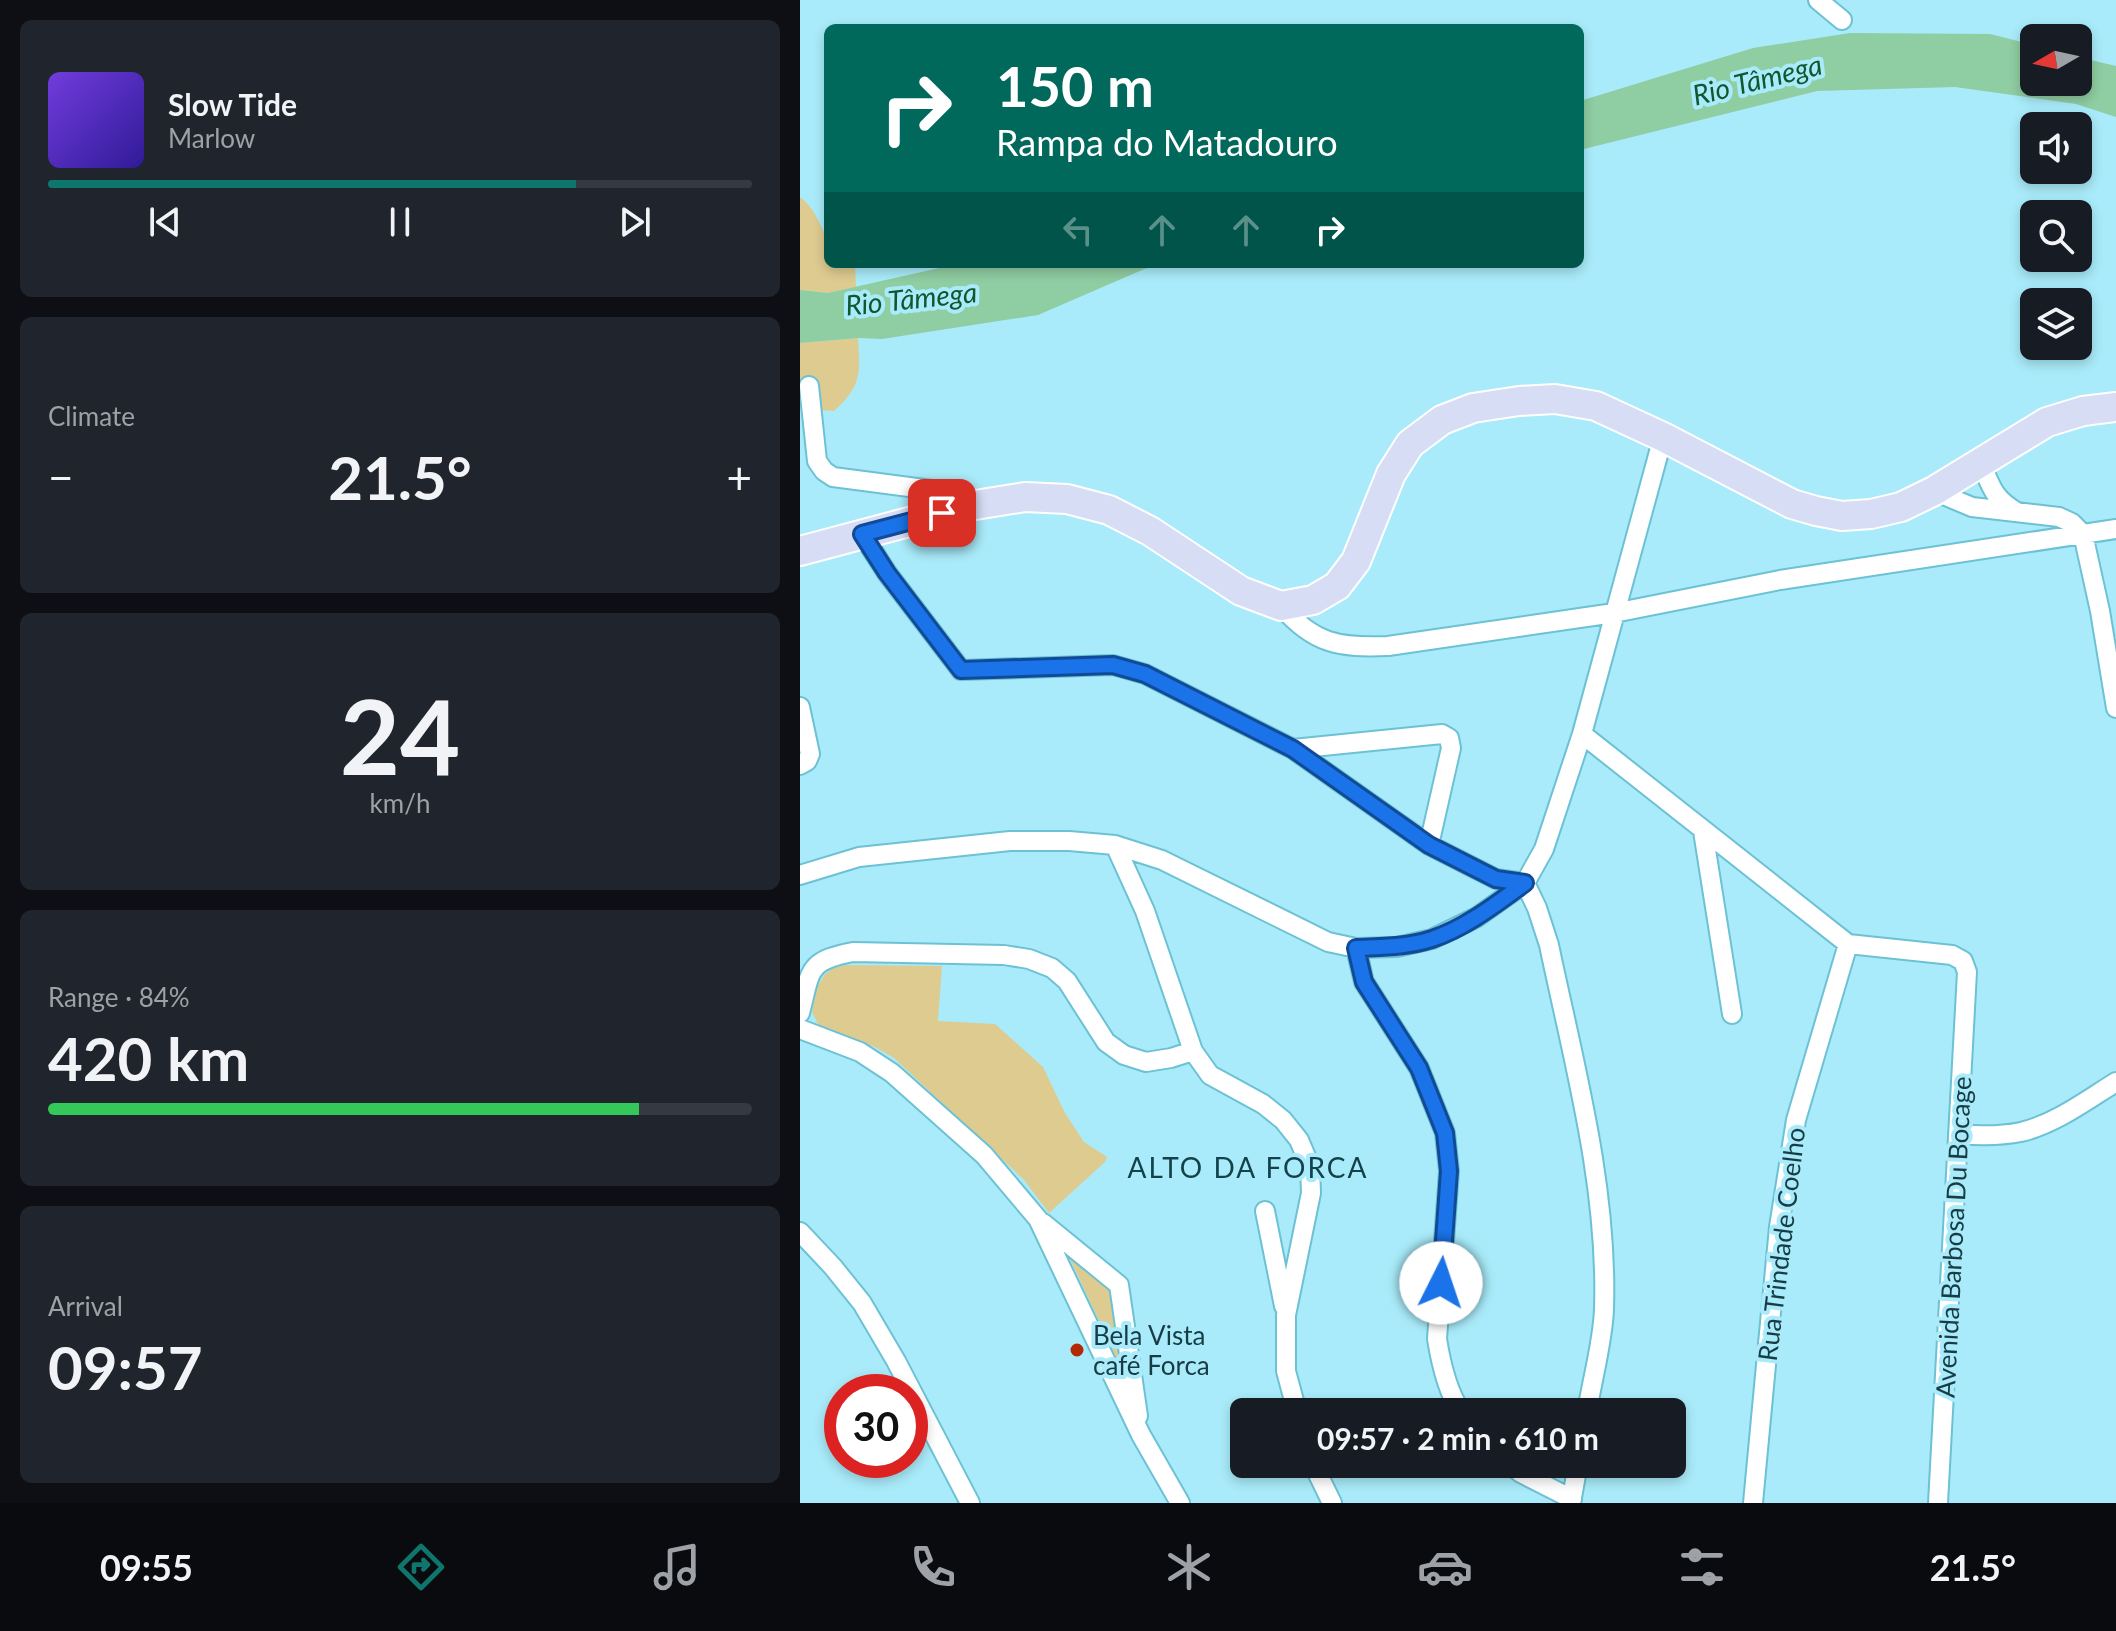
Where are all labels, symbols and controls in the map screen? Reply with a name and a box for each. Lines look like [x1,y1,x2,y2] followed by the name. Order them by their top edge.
[2020,24,2092,96] north arrow
[2020,24,2092,360] map controls
[1689,47,1825,111] water label: Rio Tâmega
[996,52,1154,119] text: 150 m
[864,56,968,160] icon: right
[168,86,297,122] text: Slow Tide
[2020,112,2092,184] button: sound
[996,120,1338,164] text: Rampa do Matadouro
[168,122,255,154] text: Marlow
[143,200,187,244] icon: previous
[378,200,422,244] icon: pause
[613,200,657,244] icon: next
[2020,200,2092,272] button: search
[1056,208,1100,252] icon: left
[1140,208,1184,252] icon: ahead
[1224,208,1268,252] icon: ahead
[1308,208,1352,252] icon: right
[843,274,979,322] water label: Rio Tâmega
[2020,288,2092,360] button: layers
[48,400,135,432] text: Climate
[328,441,472,513] text: 21.5°
[48,451,74,503] text: −
[726,451,752,503] text: +
[908,479,976,547] pin
[920,491,964,535] icon: arrive
[340,672,460,797] text: 24
[370,787,430,819] text: km/h
[48,981,190,1013] text: Range · 84%
[48,1022,249,1094] text: 420 km
[1929,1075,1977,1399] street label: Avenida Barbosa Du Bocage
[1751,1125,1811,1363] street label: Rua Trindade Coelho
[1128,1150,1368,1184] district label: ALTO DA FORCA
[1399,1241,1483,1325] position arrow
[48,1290,123,1322] text: Arrival
[1093,1319,1210,1381] place label: Bela Vista café Forca
[48,1331,203,1403] text: 09:57
[1068,1341,1086,1359] marker: Bela Vista café Forca
[824,1374,928,1478] speed limit sign: 30
[1317,1420,1599,1456] text: 09:57 · 2 min · 610 m
[393,1539,449,1595] icon: directions
[649,1539,705,1595] icon: music
[905,1539,961,1595] icon: phone
[1161,1539,1217,1595] icon: climate
[1417,1539,1473,1595] icon: car
[1674,1539,1730,1595] icon: filters
[100,1545,193,1589] text: 09:55
[1930,1545,2016,1589] text: 21.5°

